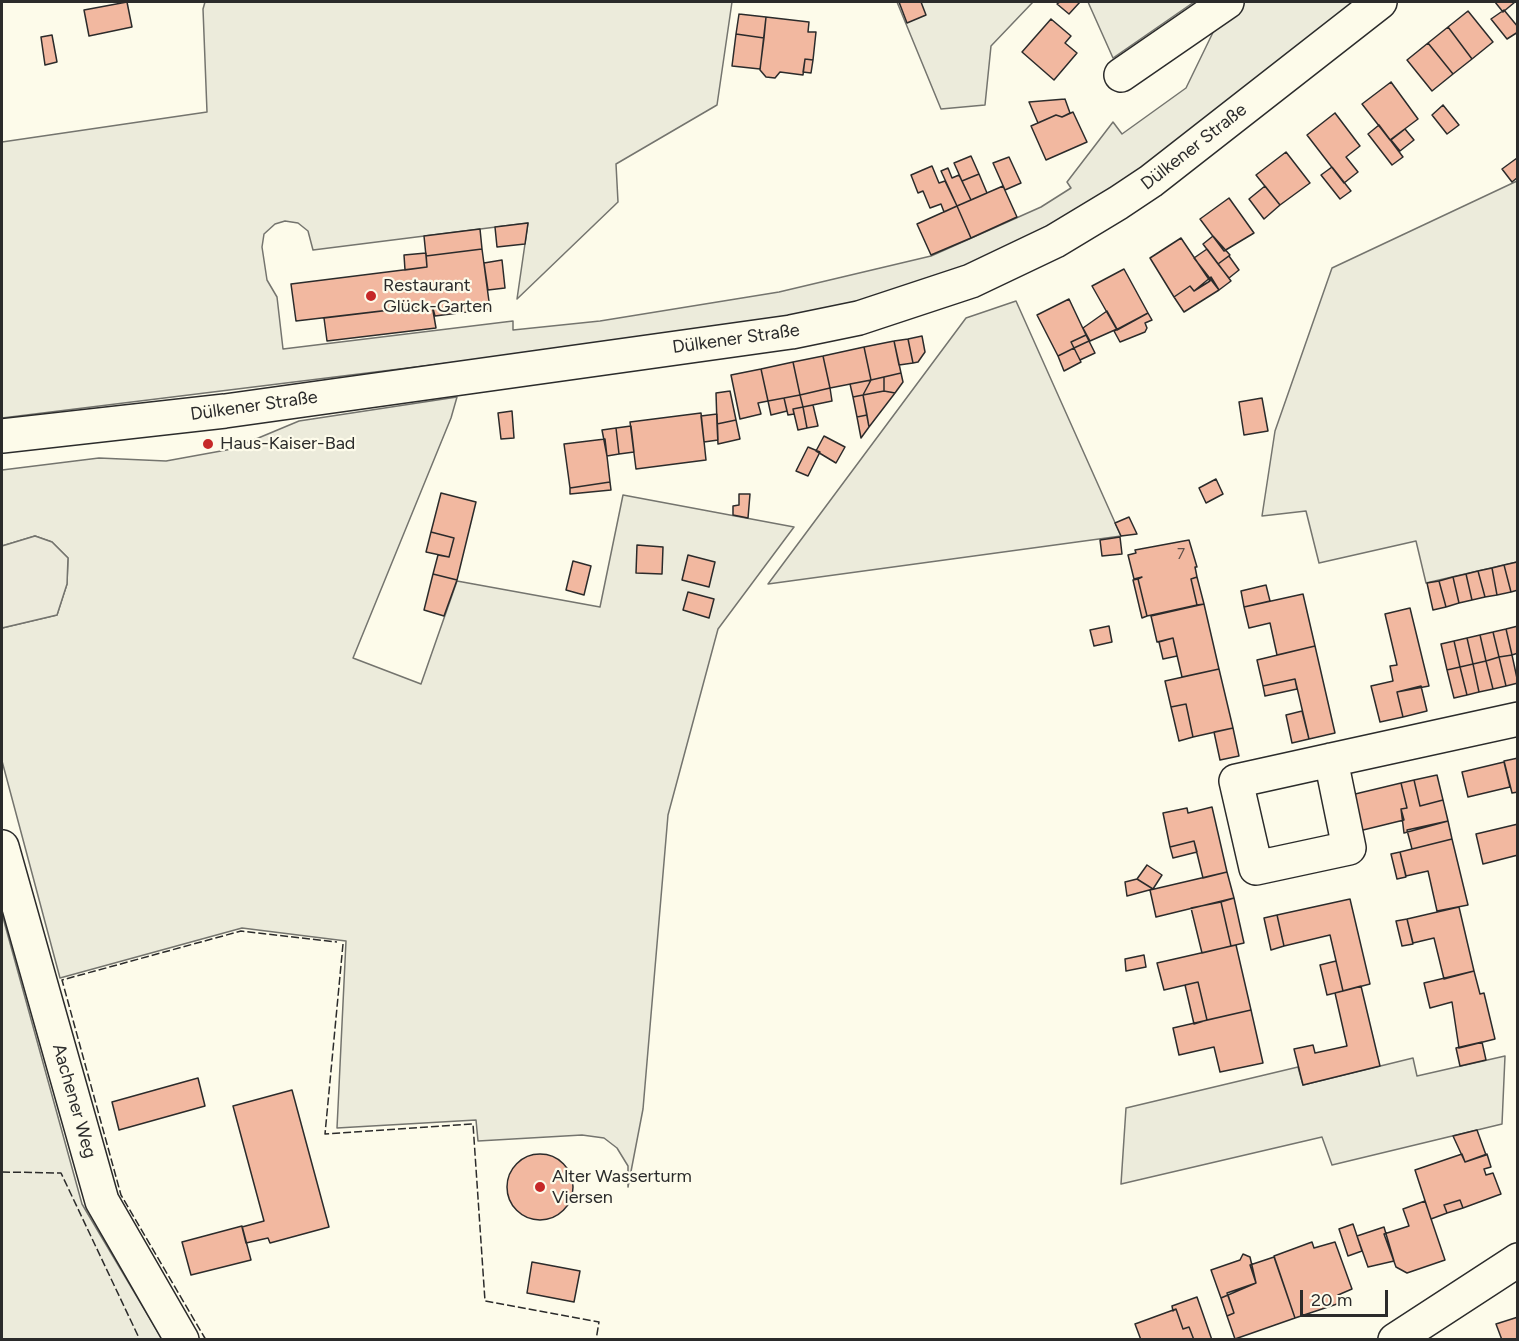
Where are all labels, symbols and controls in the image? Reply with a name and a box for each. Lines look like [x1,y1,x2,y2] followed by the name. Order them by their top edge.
[1137,99,1251,195] street label: Dülkener Straße
[383,275,492,318] place label: Restaurant Glück-Garten
[364,289,378,303] marker: Restaurant Glück-Garten
[671,319,801,359] street label: Dülkener Straße
[189,386,319,426] street label: Dülkener Straße
[220,433,355,455] place label: Haus-Kaiser-Bad
[201,437,215,451] marker: Haus-Kaiser-Bad
[1177,546,1185,564] house number: 7
[47,1041,101,1161] street label: Aachener Weg
[552,1166,692,1208] place label: Alter Wasserturm Viersen
[533,1180,547,1194] marker: Alter Wasserturm Viersen
[1303,1278,1392,1316] scale bar
[1311,1289,1352,1311] text: 20 m

